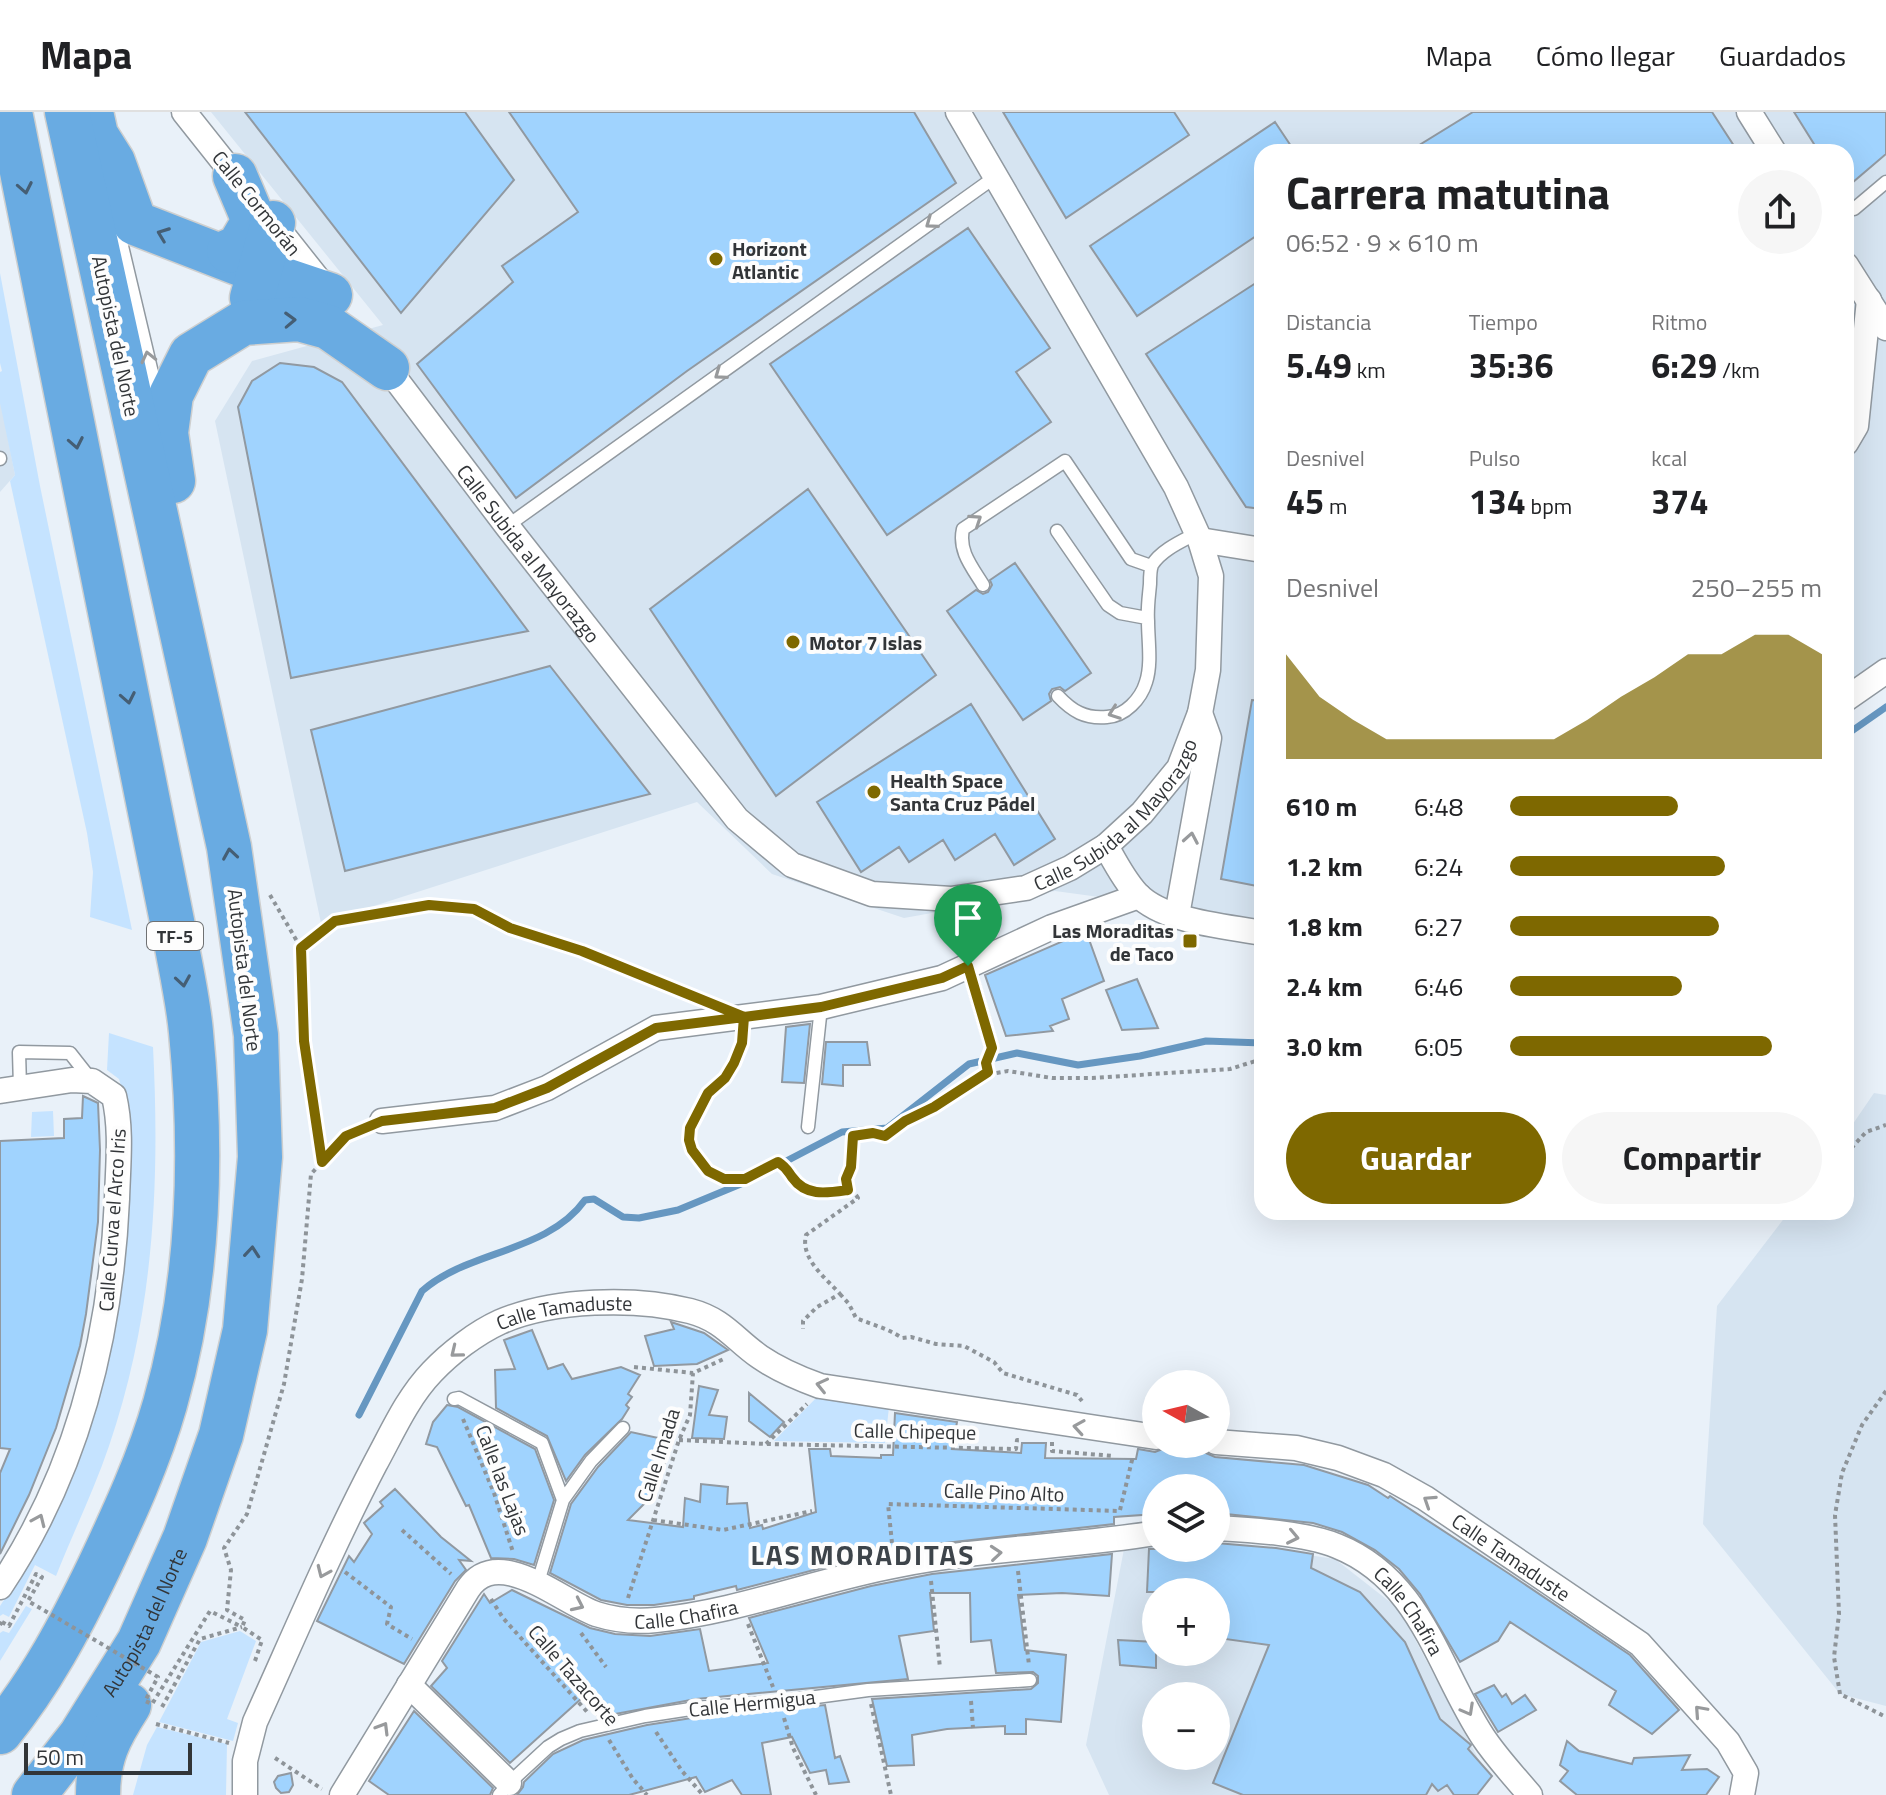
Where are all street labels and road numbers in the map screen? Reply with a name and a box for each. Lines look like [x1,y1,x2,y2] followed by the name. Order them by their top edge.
[205,144,309,262] street label: Calle Cormorán
[84,253,148,419] street label: Autopista del Norte
[450,457,608,649] street label: Calle Subida al Mayorazgo
[1028,734,1204,898] street label: Calle Subida al Mayorazgo
[220,887,270,1053] street label: Autopista del Norte
[147,922,203,950] road number: TF-5
[90,1127,134,1313] street label: Calle Curva el Arco Iris
[491,1287,633,1338] street label: Calle Tamaduste
[628,1404,688,1506] street label: Calle Imada
[853,1414,977,1448] street label: Calle Chipeque
[468,1420,538,1540] street label: Calle las Lajas
[943,1474,1065,1510] street label: Calle Pino Alto
[1446,1505,1577,1608] street label: Calle Tamaduste
[93,1542,194,1703] street label: Autopista del Norte
[1367,1558,1452,1661] street label: Calle Chafira
[634,1590,741,1636] street label: Calle Chafira
[521,1617,627,1733] street label: Calle Tazacorte
[687,1681,817,1725] street label: Calle Hermigua

